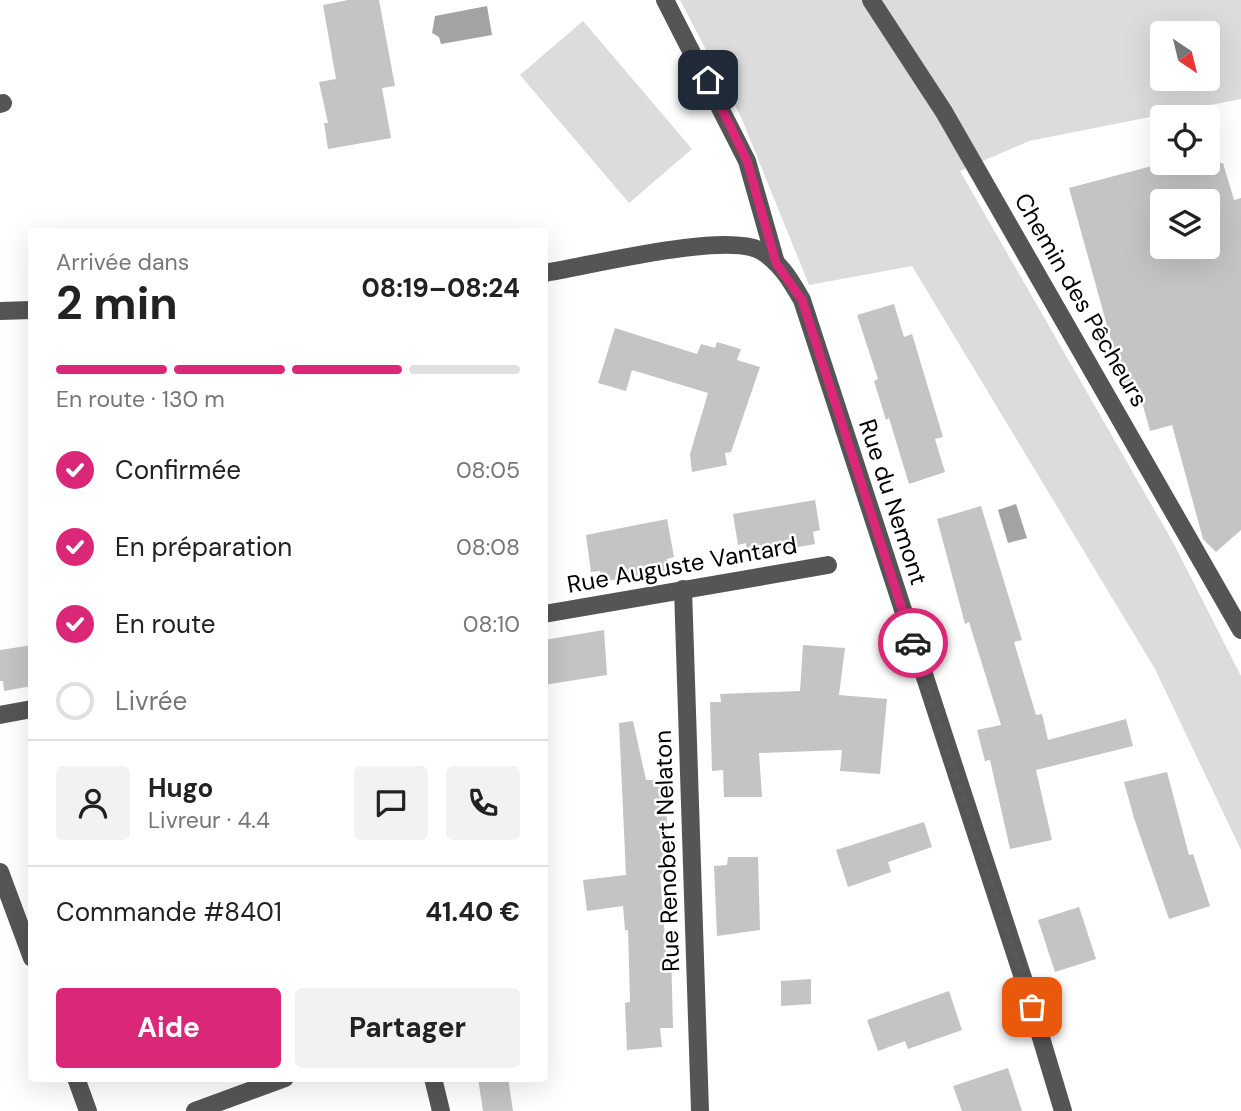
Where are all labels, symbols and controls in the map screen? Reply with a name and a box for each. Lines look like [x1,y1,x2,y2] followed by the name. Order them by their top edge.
[1150,21,1220,91] north arrow
[1150,21,1220,259] map controls
[678,50,738,110] pin
[689,61,727,99] icon: home
[1150,105,1220,175] button: locate
[1008,187,1155,412] street label: Chemin des Pêcheurs
[1150,189,1220,259] button: layers
[56,247,189,277] text: Arrivée dans
[361,271,520,305] text: 08:19–08:24
[56,273,178,333] text: 2 min
[56,384,225,414] text: En route · 130 m
[852,415,935,589] street label: Rue du Nemont
[56,451,94,489] icon: check
[115,453,241,487] text: Confirmée
[456,455,520,485] text: 08:05
[56,528,94,566] icon: check
[565,529,799,600] street label: Rue Auguste Vantard
[115,530,292,564] text: En préparation
[456,532,520,562] text: 08:08
[56,605,94,643] icon: check
[115,607,216,641] text: En route
[878,608,948,678] courier
[463,609,520,639] text: 08:10
[894,624,932,662] icon: car
[115,684,187,718] text: Livrée
[647,730,686,972] street label: Rue Renobert Nelaton
[56,766,130,840] button: person
[354,766,428,840] button: chat
[446,766,520,840] button: phone
[148,771,213,805] text: Hugo
[148,805,270,835] text: Livreur · 4.4
[56,895,282,929] text: Commande #8401
[425,895,520,929] text: 41.40 €
[1002,977,1062,1037] pin
[56,988,281,1068] button: Aide
[295,988,520,1068] button: Partager
[1013,988,1051,1026] icon: bag

